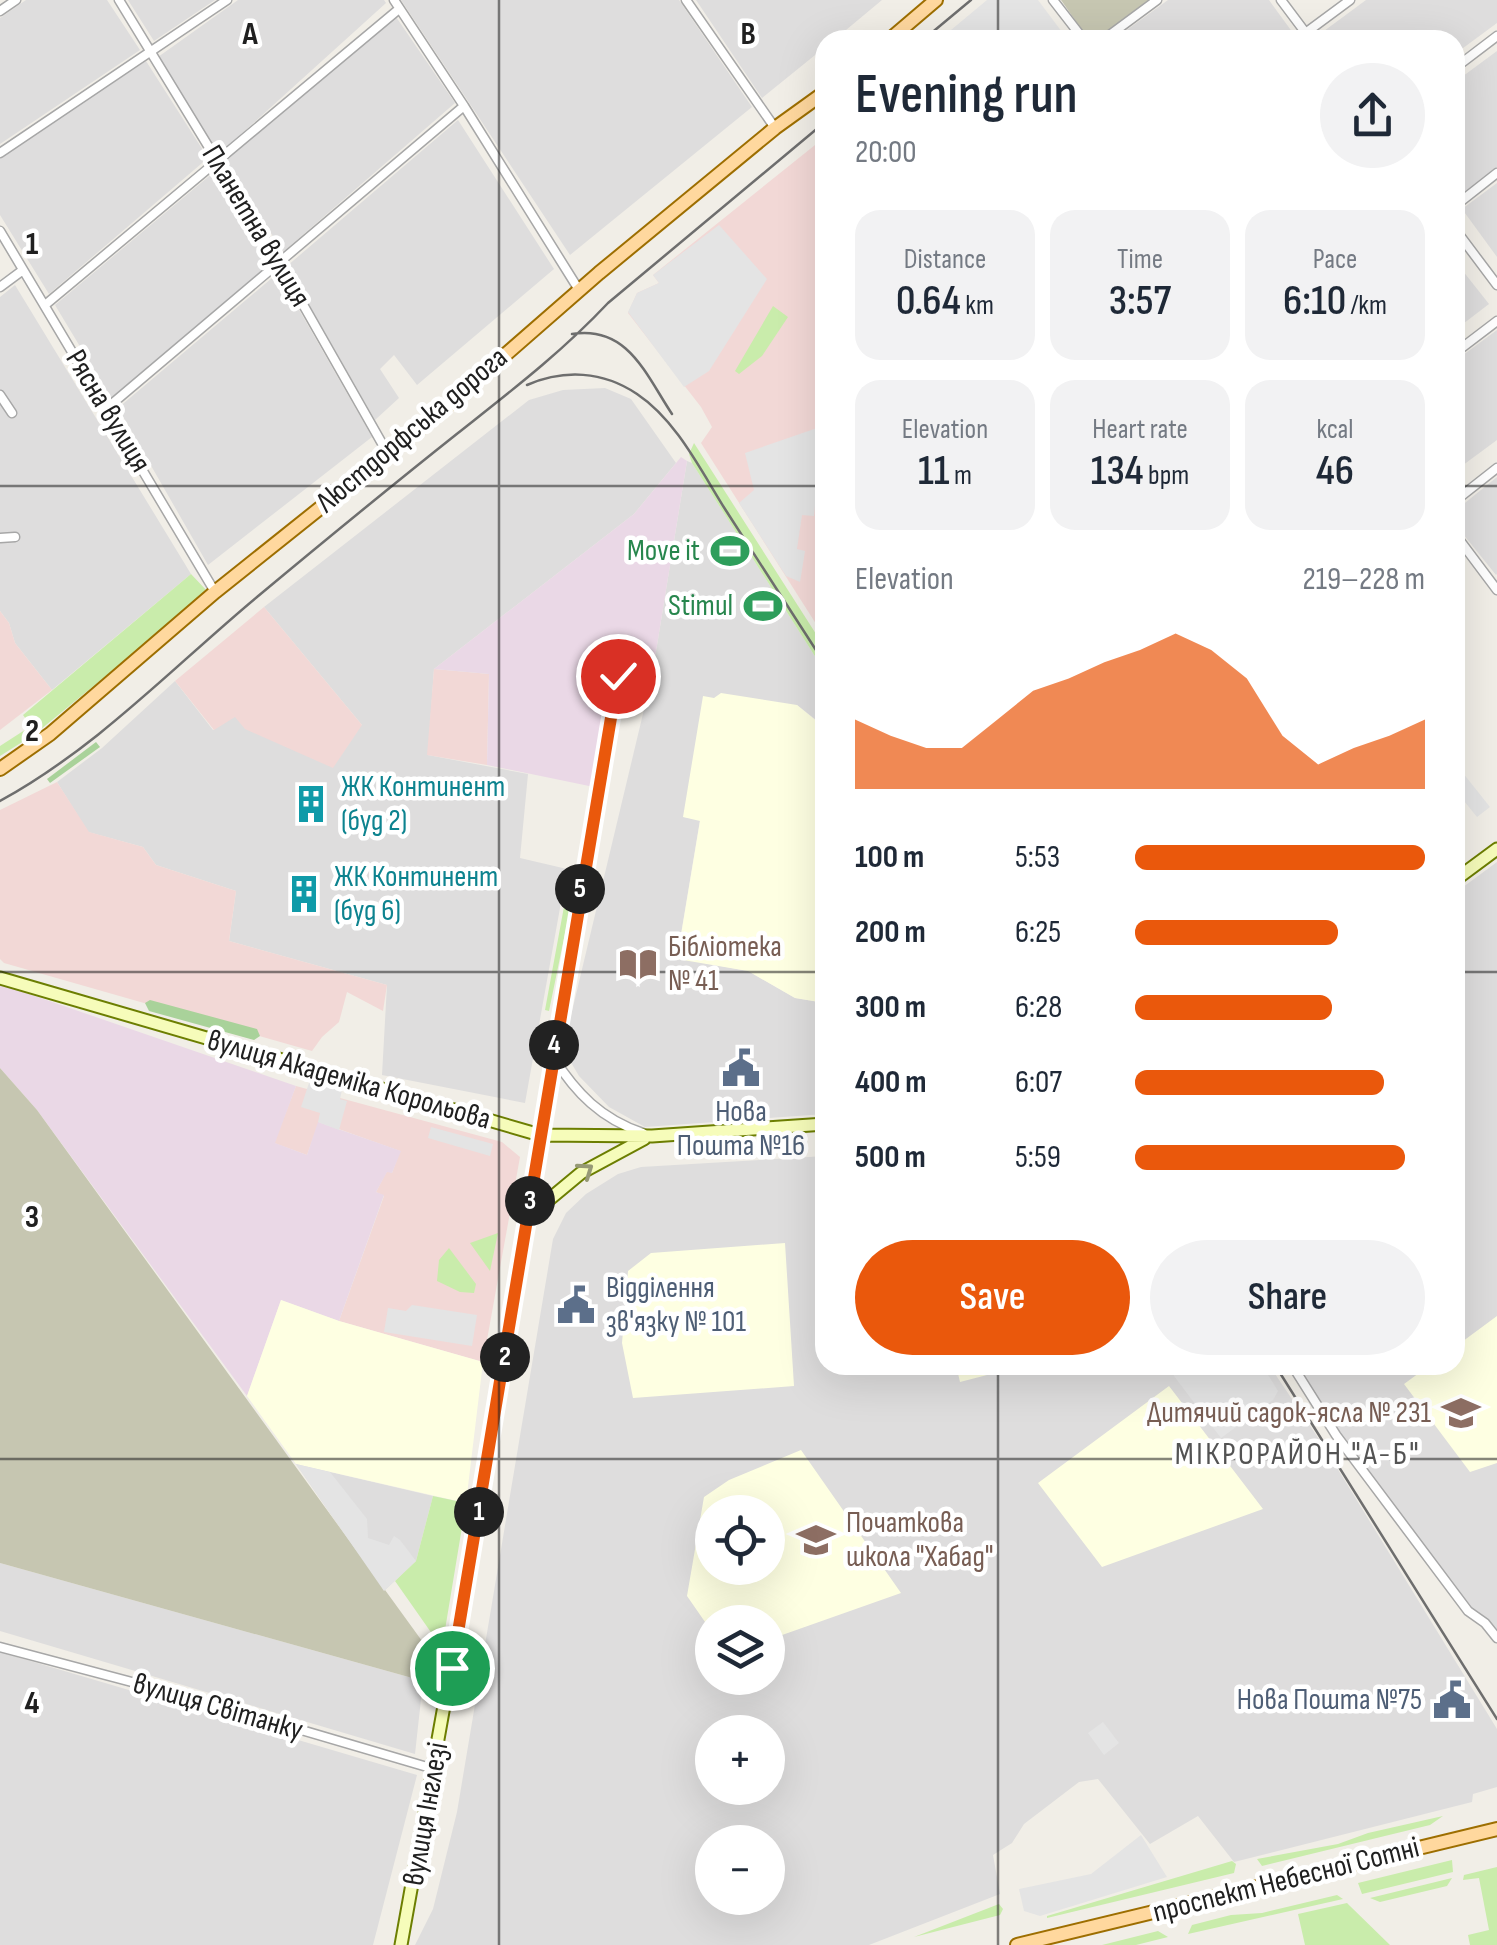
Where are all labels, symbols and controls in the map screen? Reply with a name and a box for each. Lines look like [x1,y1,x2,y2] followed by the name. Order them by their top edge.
[241,15,258,54] text: A
[740,15,756,54] text: B
[855,62,1078,129] text: Evening run
[1320,63,1425,168] button: share
[855,133,917,172] text: 20:00
[194,139,318,313] street label: Планетна вулиця
[26,225,39,264] text: 1
[904,243,986,276] text: Distance
[1117,243,1163,276] text: Time
[1313,243,1357,276] text: Pace
[896,276,961,327] text: 0.64
[1109,276,1171,327] text: 3:57
[1283,276,1346,327] text: 6:10
[961,289,994,322] text: km
[1346,289,1387,322] text: /km
[308,340,515,521] street label: Люстдорфська дорога
[57,343,159,479] street label: Рясна вулиця
[902,413,988,446] text: Elevation
[1092,413,1188,446] text: Heart rate
[1316,413,1354,446] text: kcal
[918,446,949,497] text: 11
[1091,446,1144,497] text: 134
[1316,446,1354,497] text: 46
[949,459,972,492] text: m
[1144,459,1189,492] text: bpm
[709,530,751,572] sports icon: Move it
[627,533,700,569] place label: Move it
[855,560,954,599] text: Elevation
[1302,560,1425,599] text: 219–228 m
[742,585,784,627] sports icon: Stimul
[668,588,733,624] place label: Stimul
[576,634,661,719] pin
[591,649,646,704] icon: check
[25,712,39,751] text: 2
[341,769,505,839] place label: ЖК Континент (буд 2)
[290,783,332,825] building icon: ЖК Континент (буд 2)
[855,838,924,877] text: 100 m
[1015,838,1060,877] text: 5:53
[334,859,498,929] place label: ЖК Континент (буд 6)
[555,864,605,914] pin: 5
[574,872,586,905] text: 5
[283,873,325,915] building icon: ЖК Континент (буд 6)
[855,913,926,952] text: 200 m
[1015,913,1061,952] text: 6:25
[668,929,782,999] place label: Бібліотека № 41
[617,943,659,985] library icon: Бібліотека № 41
[855,988,926,1027] text: 300 m
[1015,988,1062,1027] text: 6:28
[529,1020,579,1070] pin: 4
[203,1022,495,1138] street label: вулиця Академіка Корольова
[547,1028,561,1061] text: 4
[720,1047,762,1089] public building icon: Нова Пошта №16
[855,1063,927,1102] text: 400 m
[1015,1063,1062,1102] text: 6:07
[677,1094,805,1164] place label: Нова Пошта №16
[855,1138,926,1177] text: 500 m
[1015,1138,1061,1177] text: 5:59
[574,1164,593,1182] one-way arrow
[505,1176,555,1226] pin: 3
[524,1184,536,1217] text: 3
[25,1198,39,1237] text: 3
[855,1240,1130,1355] button: Save
[1150,1240,1425,1355] button: Share
[606,1270,746,1340] place label: Відділення зв'язку № 101
[555,1284,597,1326] public building icon: Відділення зв'язку № 101
[480,1332,530,1382] pin: 2
[499,1340,511,1373] text: 2
[1440,1392,1482,1434] school or university icon: Дитячий садок-ясла № 231
[1147,1395,1431,1431] place label: Дитячий садок-ясла № 231
[1175,1435,1421,1474] district label: МІКРОРАЙОН "А-Б"
[454,1487,504,1537] pin: 1
[474,1495,484,1528] text: 1
[695,1495,785,1915] map controls
[695,1495,785,1585] button: locate
[846,1505,994,1575] place label: Початкова школа "Хабад"
[795,1519,837,1561] school or university icon: Початкова школа "Хабад"
[695,1605,785,1695] button: layers
[410,1626,495,1711] pin
[425,1641,480,1696] icon: arrive
[129,1666,307,1749] street label: вулиця Світанку
[1431,1679,1473,1721] public building icon: Нова Пошта №75
[1237,1682,1422,1718] place label: Нова Пошта №75
[25,1684,40,1723] text: 4
[695,1715,785,1805] button: +
[396,1740,456,1888] street label: вулиця Інглезі
[695,1825,785,1915] button: −
[1149,1830,1423,1930] street label: проспект Небесної Сотні

